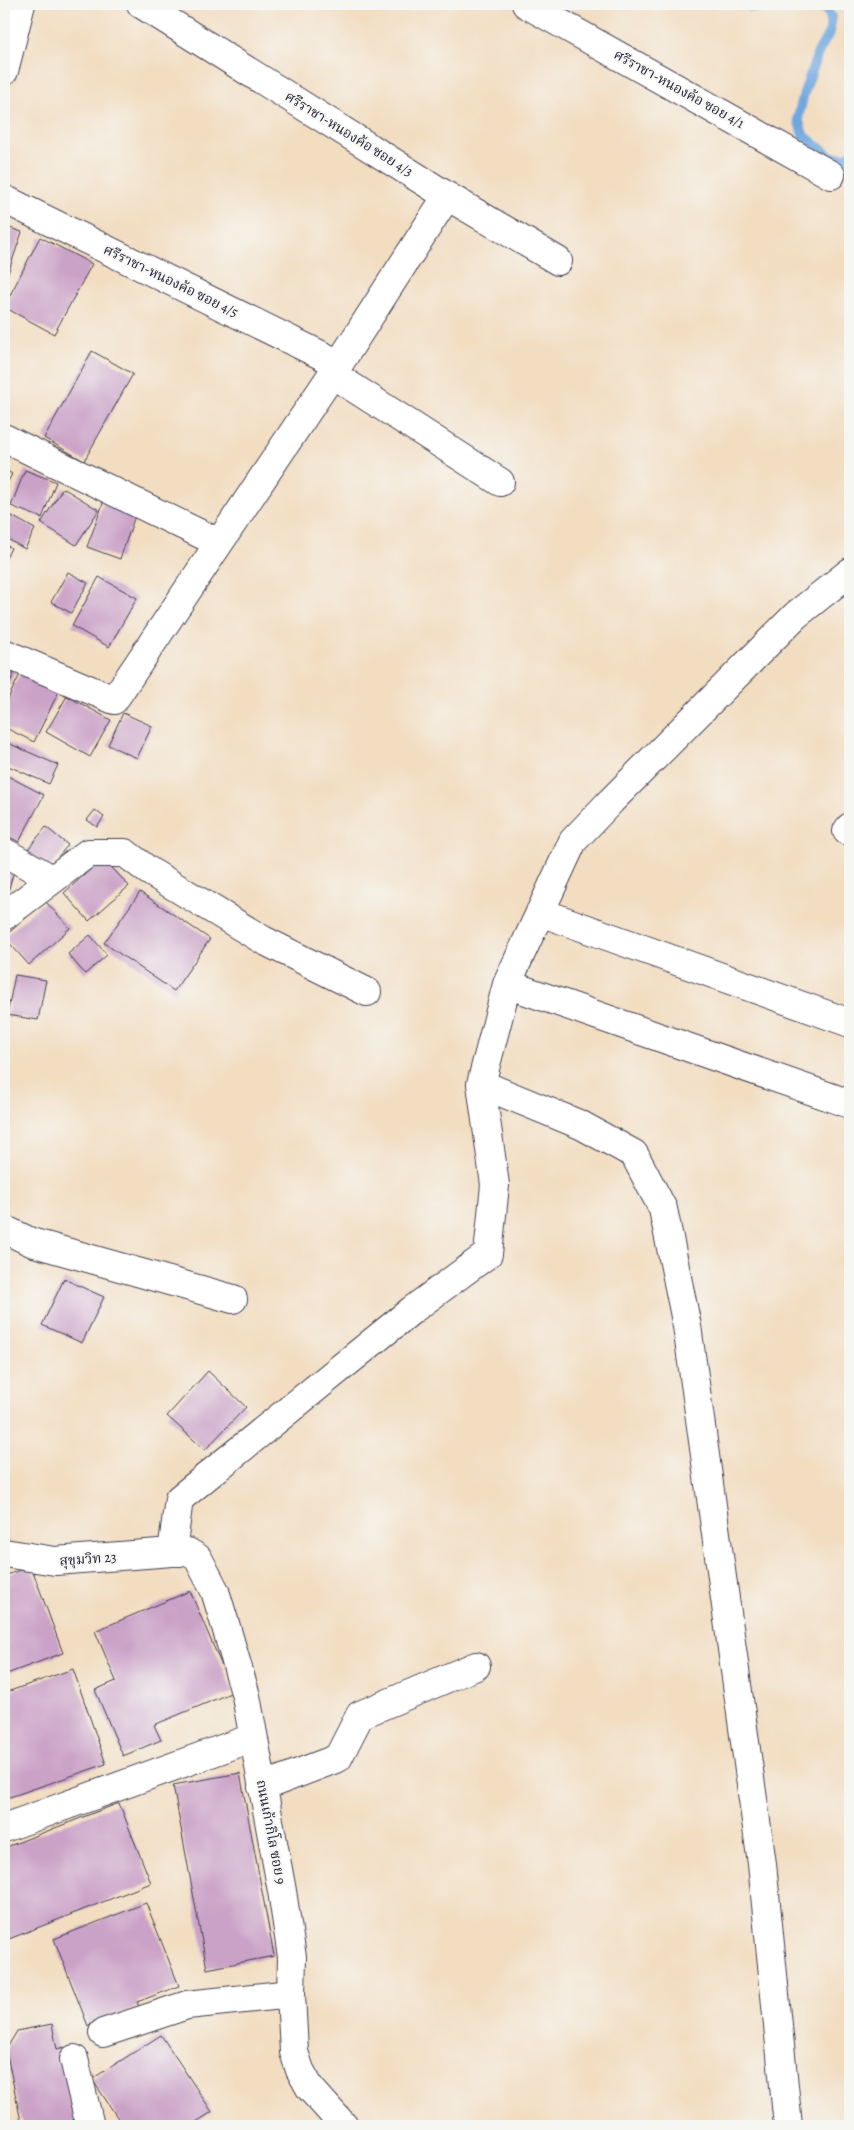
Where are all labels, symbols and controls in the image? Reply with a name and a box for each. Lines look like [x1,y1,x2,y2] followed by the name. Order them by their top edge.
[610,45,748,133] street label: ศรีราชา-หนองค้อ ซอย 4/1
[281,87,417,181] street label: ศรีราชา-หนองค้อ ซอย 4/3
[100,240,242,322] street label: ศรีราชา-หนองค้อ ซอย 4/5
[59,1548,117,1570] street label: สุขุมวิท 23
[252,1778,291,1886] street label: ถนนเก้ากิโล ซอย 9

